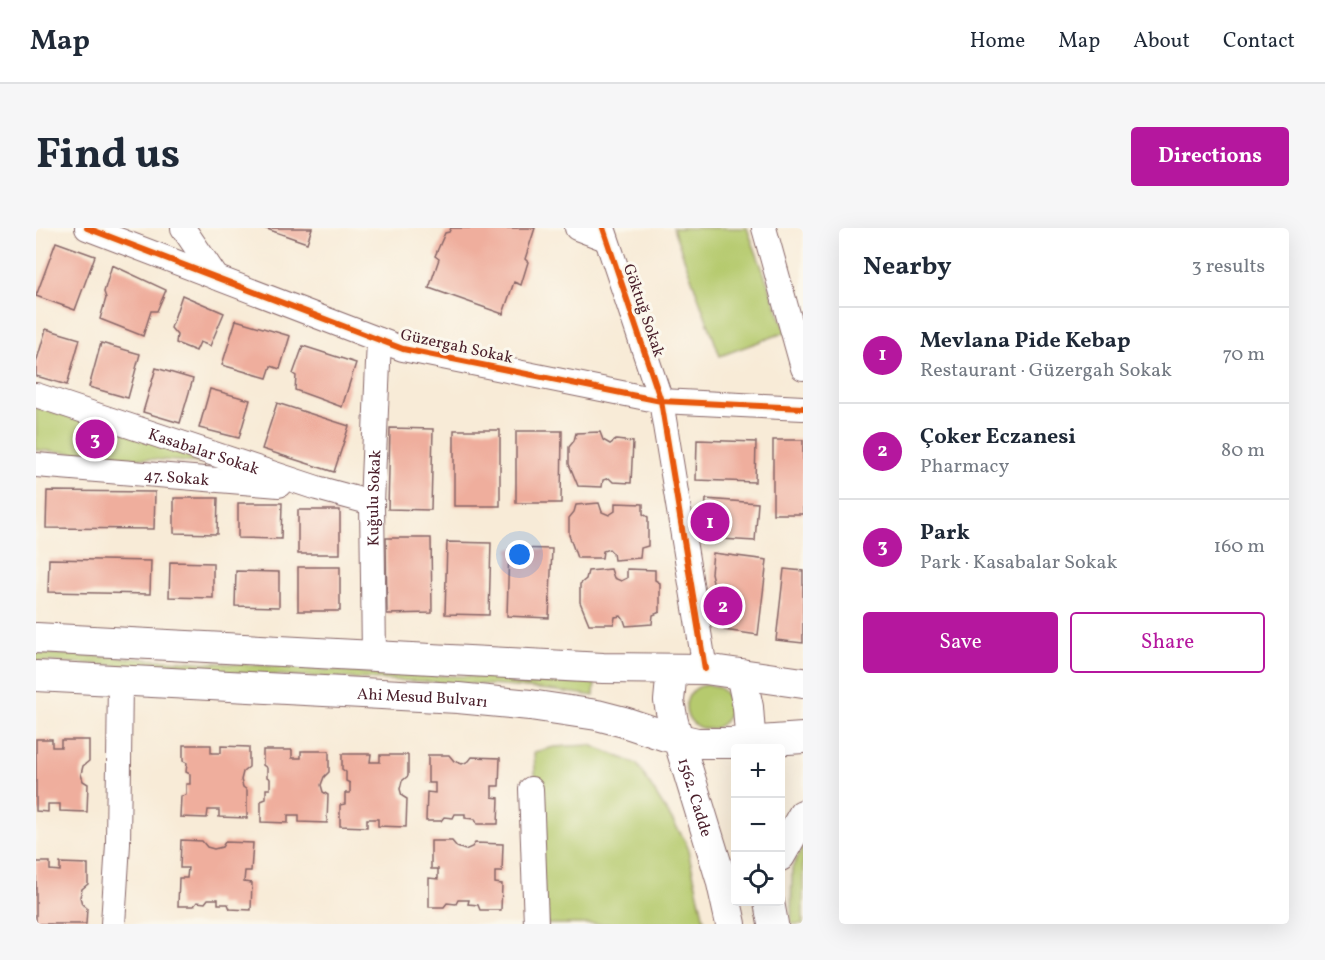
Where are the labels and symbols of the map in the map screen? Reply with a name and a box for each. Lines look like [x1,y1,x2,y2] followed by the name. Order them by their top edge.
[617,261,669,361] street label: Göktuğ Sokak
[398,324,515,370] street label: Güzergah Sokak
[76,416,114,462] pin: 3
[145,424,262,481] street label: Kasabalar Sokak
[363,449,387,547] street label: Kuğulu Sokak
[143,465,210,492] street label: 47. Sokak
[690,500,730,544] pin: 1
[505,540,534,569] your location
[704,584,742,628] pin: 2
[356,684,489,714] street label: Ahi Mesud Bulvarı
[672,755,716,840] street label: 1562. Cadde

